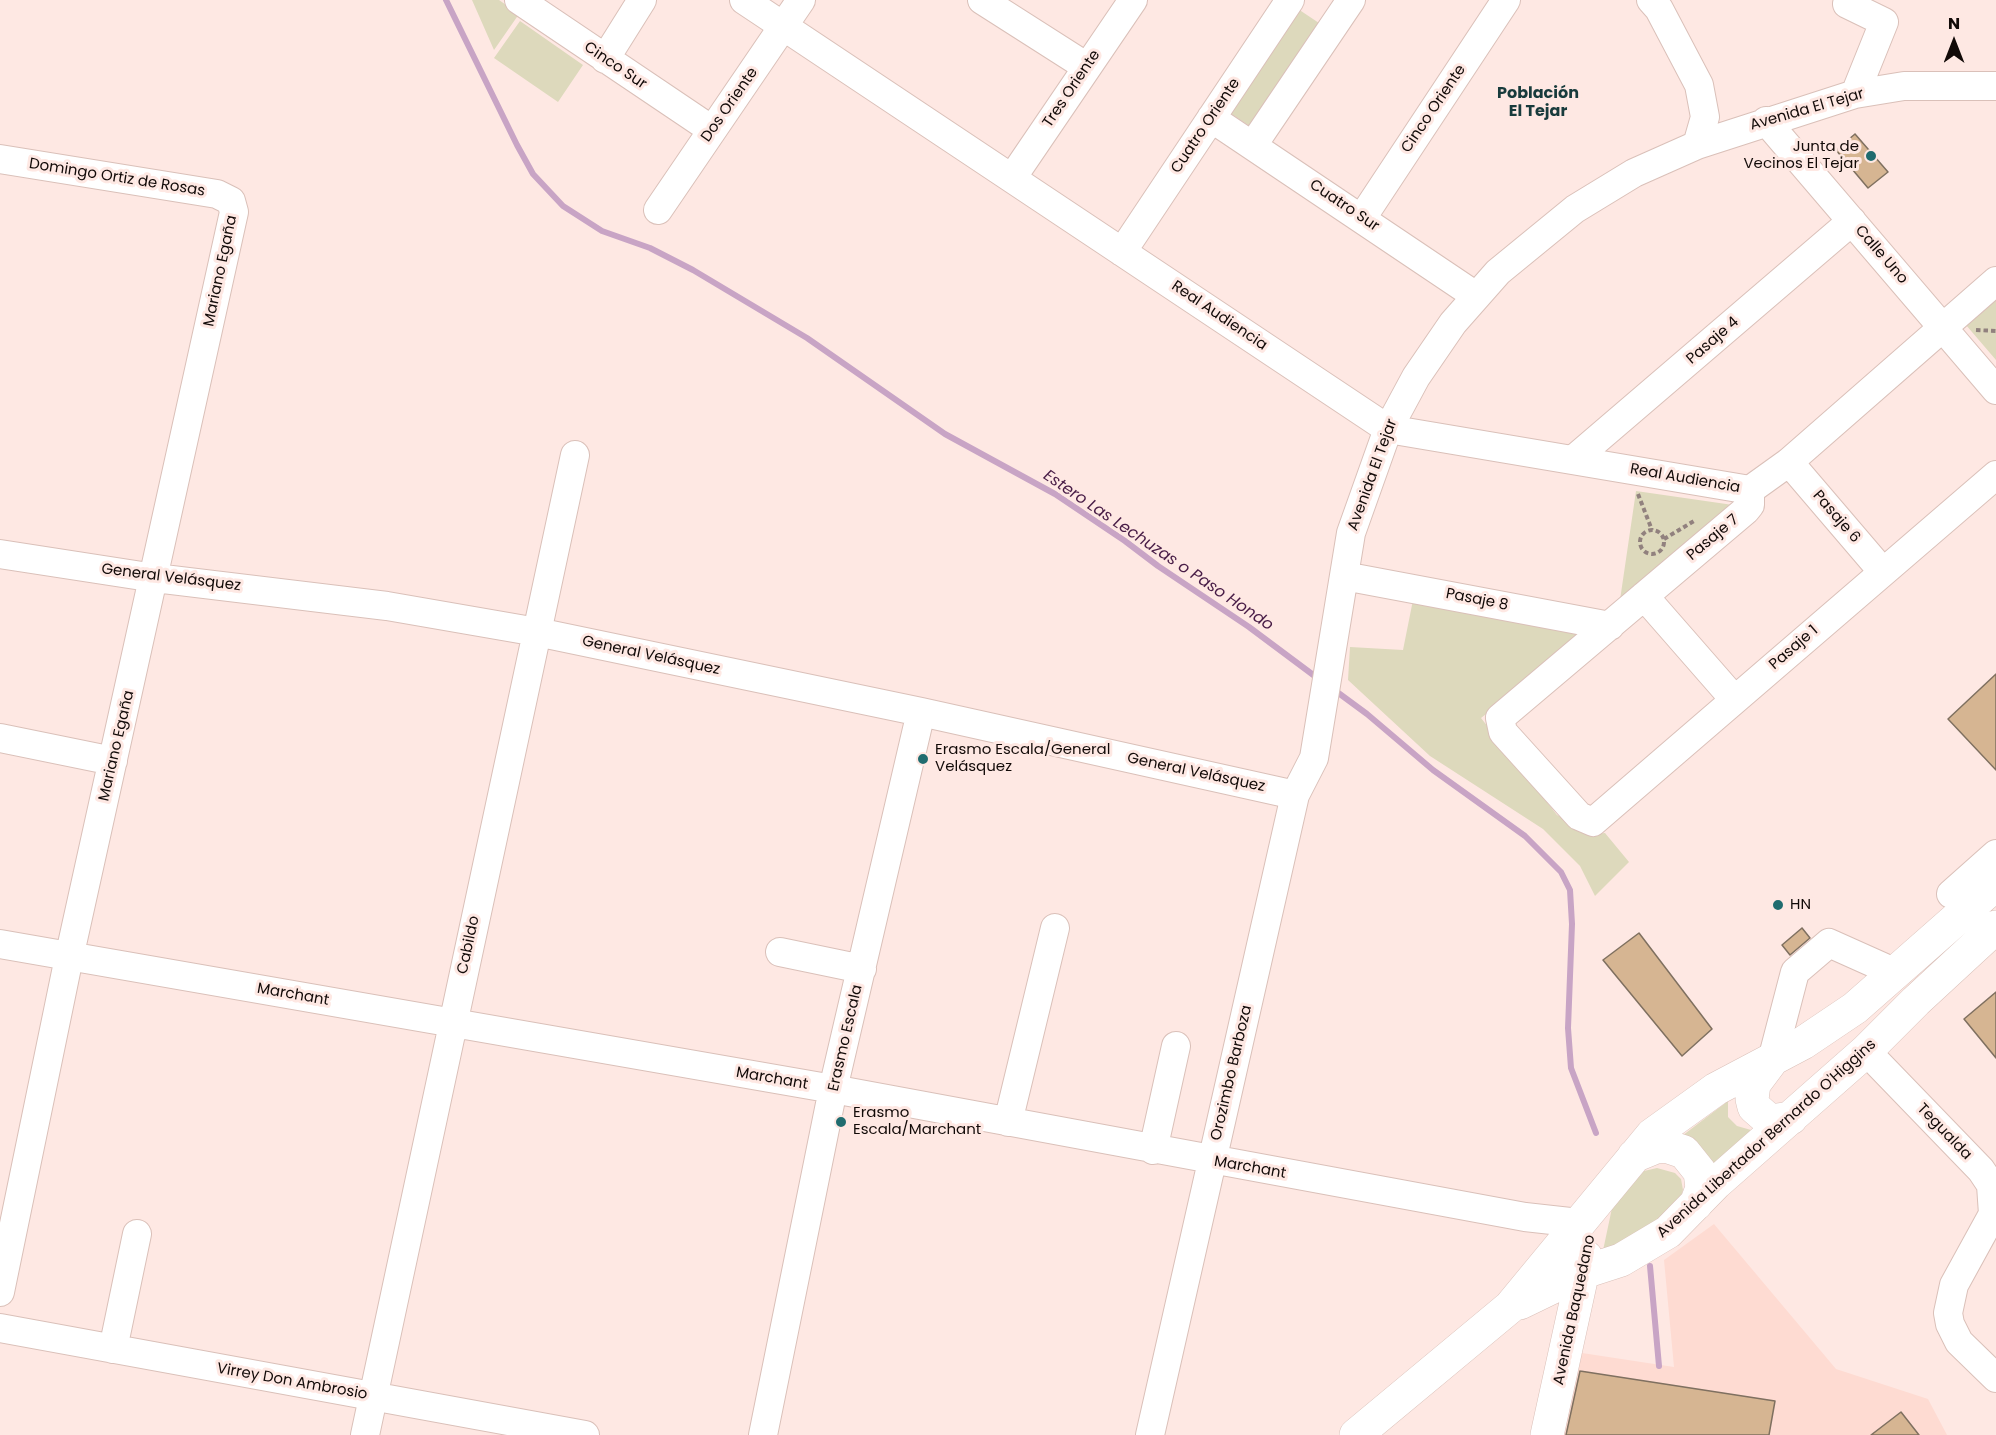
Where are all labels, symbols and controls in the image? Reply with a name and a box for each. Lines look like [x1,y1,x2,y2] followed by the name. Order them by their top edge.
[1924,12,1984,72] north arrow
[1948,12,1960,35] text: N
[580,39,650,93] street label: Cinco Sur
[1039,47,1105,131] street label: Tres Oriente
[1398,62,1470,156] street label: Cinco Oriente
[698,64,762,146] street label: Dos Oriente
[1168,75,1244,177] street label: Cuatro Oriente
[1497,84,1579,122] district label: Población El Tejar
[1748,85,1866,135] street label: Avenida El Tejar
[1743,138,1859,173] place label: Junta de Vecinos El Tejar
[1864,149,1878,163] marker: Junta de Vecinos El Tejar
[28,155,206,201] street label: Domingo Ortiz de Rosas
[1306,176,1382,236] street label: Cuatro Sur
[200,214,242,328] street label: Mariano Egaña
[1851,222,1911,288] street label: Calle Uno
[1168,277,1270,355] street label: Real Audiencia
[1683,313,1743,369] street label: Pasaje 4
[1344,417,1402,533] street label: Avenida El Tejar
[1628,460,1742,498] street label: Real Audiencia
[1039,467,1277,635] water label: Estero Las Lechuzas o Paso Hondo
[1808,487,1864,547] street label: Pasaje 6
[1683,511,1743,565] street label: Pasaje 7
[100,561,242,595] street label: General Velásquez
[1444,585,1510,615] street label: Pasaje 8
[1766,622,1822,674] street label: Pasaje 1
[581,633,721,679] street label: General Velásquez
[95,689,139,803] street label: Mariano Egaña
[935,741,1110,776] place label: Erasmo Escala/General Velásquez
[1126,750,1266,796] street label: General Velásquez
[916,752,930,766] marker: Erasmo Escala/General Velásquez
[1790,896,1811,914] place label: HN
[1771,898,1785,912] marker: HN
[454,914,484,976] street label: Cabildo
[256,980,330,1010] street label: Marchant
[825,983,867,1093] street label: Erasmo Escala
[1208,1004,1256,1142] street label: Orozimbo Barboza
[1654,1036,1880,1242] street label: Avenida Libertador Bernardo O'Higgins
[735,1064,809,1094] street label: Marchant
[1913,1100,1975,1164] street label: Tegualda
[853,1104,981,1139] place label: Erasmo Escala/Marchant
[834,1115,848,1129] marker: Erasmo Escala/Marchant
[1213,1153,1287,1183] street label: Marchant
[1550,1233,1600,1387] street label: Avenida Baquedano
[215,1360,369,1404] street label: Virrey Don Ambrosio

